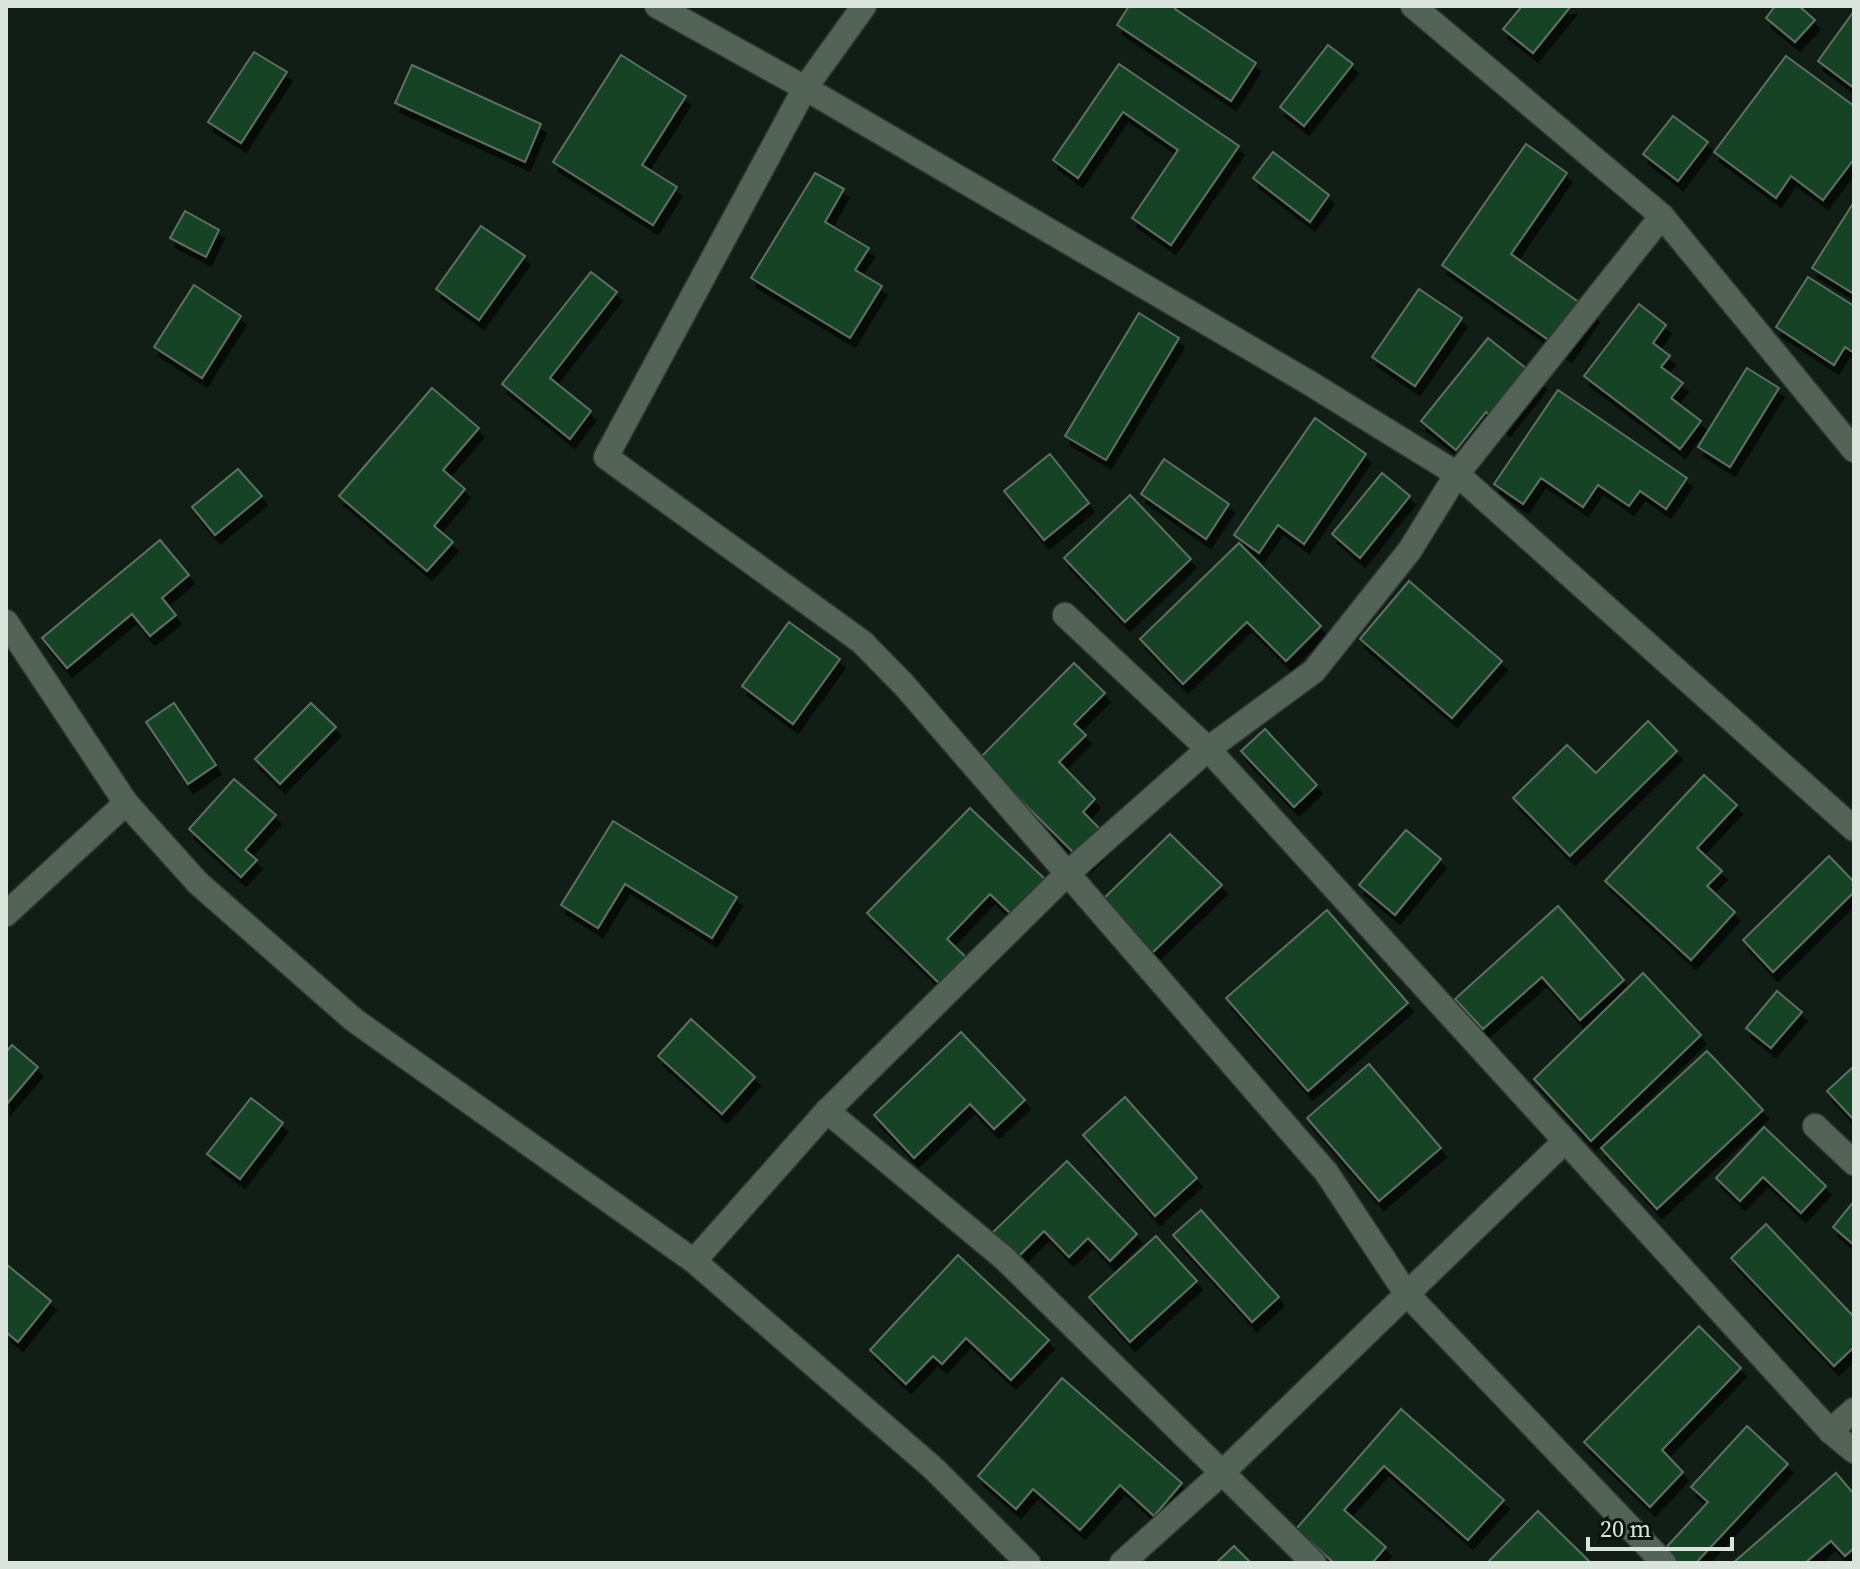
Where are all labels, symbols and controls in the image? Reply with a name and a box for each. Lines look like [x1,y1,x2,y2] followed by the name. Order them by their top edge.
[1588,1501,1732,1551] scale bar
[1600,1512,1651,1545] text: 20 m

